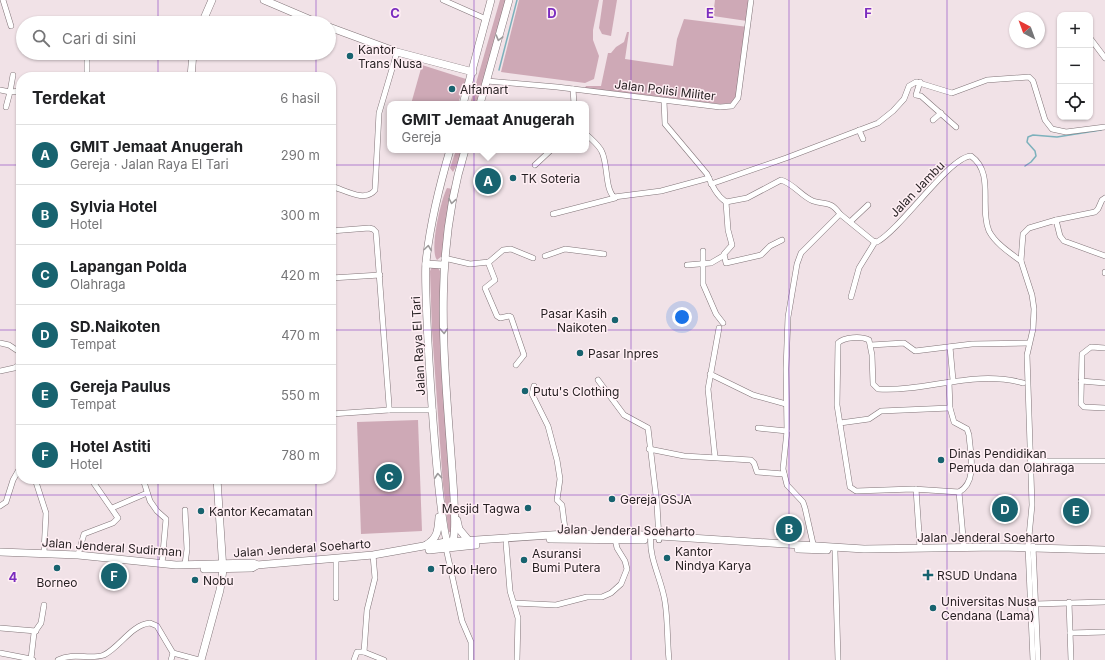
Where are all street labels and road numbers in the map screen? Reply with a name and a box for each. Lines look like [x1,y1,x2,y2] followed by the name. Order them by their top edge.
[614,76,717,104] street label: Jalan Polisi Militer
[887,158,947,220] street label: Jalan Jambu
[408,296,428,396] street label: Jalan Raya El Tari
[557,521,695,539] street label: Jalan Jenderal Soeharto
[917,530,1055,545] street label: Jalan Jenderal Soeharto
[41,535,183,559] street label: Jalan Jenderal Sudirman
[233,536,371,560] street label: Jalan Jenderal Soeharto

